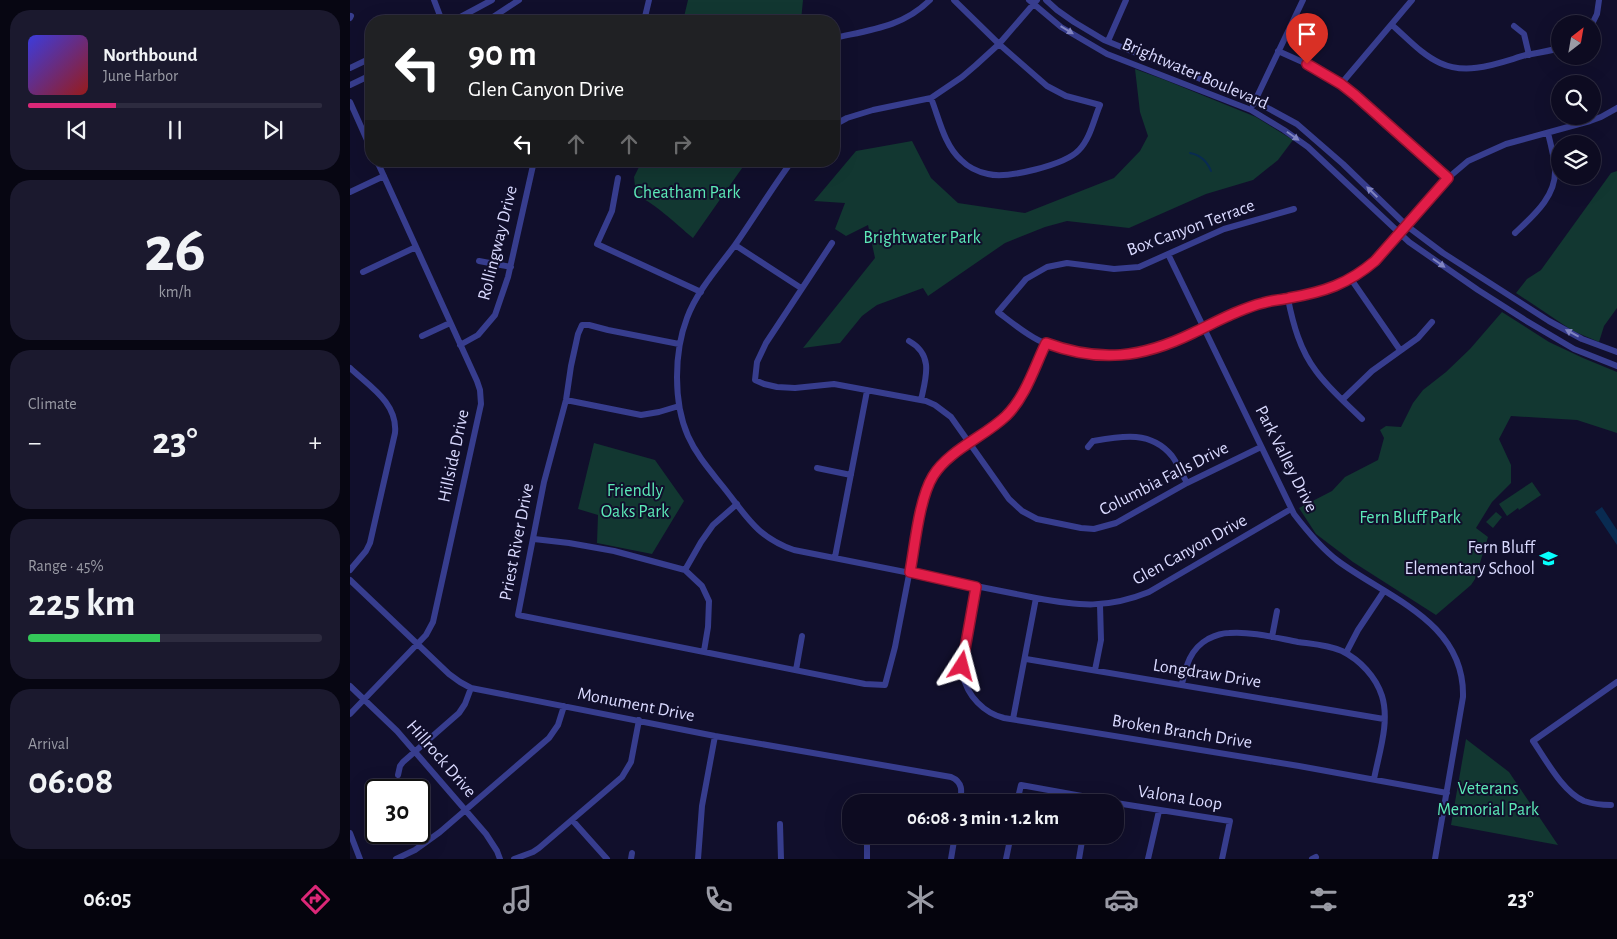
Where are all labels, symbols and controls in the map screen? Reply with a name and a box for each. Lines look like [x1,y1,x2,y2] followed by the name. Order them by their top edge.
[1286,13,1328,64] pin
[1551,15,1601,65] north arrow
[1551,15,1601,185] map controls
[1293,20,1321,48] icon: arrive
[1060,26,1073,35] one-way arrow
[385,35,450,100] icon: left
[1119,35,1271,113] street label: Brightwater Boulevard
[468,37,537,72] text: 90 m
[103,46,198,65] text: Northbound
[103,68,178,84] text: June Harbor
[1551,75,1601,125] button: search
[468,78,624,100] text: Glen Canyon Drive
[63,116,91,144] icon: previous
[161,116,189,144] icon: pause
[259,116,287,144] icon: next
[509,130,537,158] icon: left
[562,130,590,158] icon: ahead
[615,130,643,158] icon: ahead
[668,130,696,158] icon: right
[1286,131,1300,141] one-way arrow
[1551,135,1601,185] button: layers
[475,184,521,302] street label: Rollingway Drive
[633,184,741,202] park label: Cheatham Park
[1366,186,1378,198] one-way arrow
[1125,197,1257,259] street label: Box Canyon Terrace
[144,218,206,283] text: 26
[863,229,981,247] park label: Brightwater Park
[1432,258,1446,268] one-way arrow
[158,284,192,300] text: km/h
[1565,329,1579,337] one-way arrow
[28,396,77,412] text: Climate
[1251,403,1321,515] street label: Park Valley Drive
[435,408,473,504] street label: Hillside Drive
[152,423,198,461] text: 23°
[28,429,41,457] text: −
[309,429,322,457] text: +
[1097,439,1231,519] street label: Columbia Falls Drive
[497,482,537,602] street label: Priest River Drive
[601,482,670,521] park label: Friendly Oaks Park
[1359,509,1462,527] park label: Fern Bluff Park
[1130,511,1250,589] street label: Glen Canyon Drive
[1405,539,1537,578] place label: Fern Bluff Elementary School
[1539,548,1559,568] school or university icon: Fern Bluff Elementary School
[28,558,104,574] text: Range · 45%
[28,585,135,623] text: 225 km
[935,639,987,691] position arrow
[1152,657,1262,691] street label: Longdraw Drive
[576,685,696,725] street label: Monument Drive
[1111,712,1253,752] street label: Broken Branch Drive
[403,717,479,801] street label: Hillrock Drive
[28,736,69,752] text: Arrival
[28,763,113,801] text: 06:08
[365,779,430,844] speed limit sign: 30
[1437,780,1540,819] park label: Veterans Memorial Park
[1136,782,1224,814] street label: Valona Loop
[907,809,1059,828] text: 06:08 · 3 min · 1.2 km
[298,882,333,917] icon: directions
[500,882,535,917] icon: music
[701,882,736,917] icon: phone
[903,882,938,917] icon: climate
[1104,882,1139,917] icon: car
[1306,882,1341,917] icon: filters
[83,888,131,910] text: 06:05
[1507,888,1534,910] text: 23°

